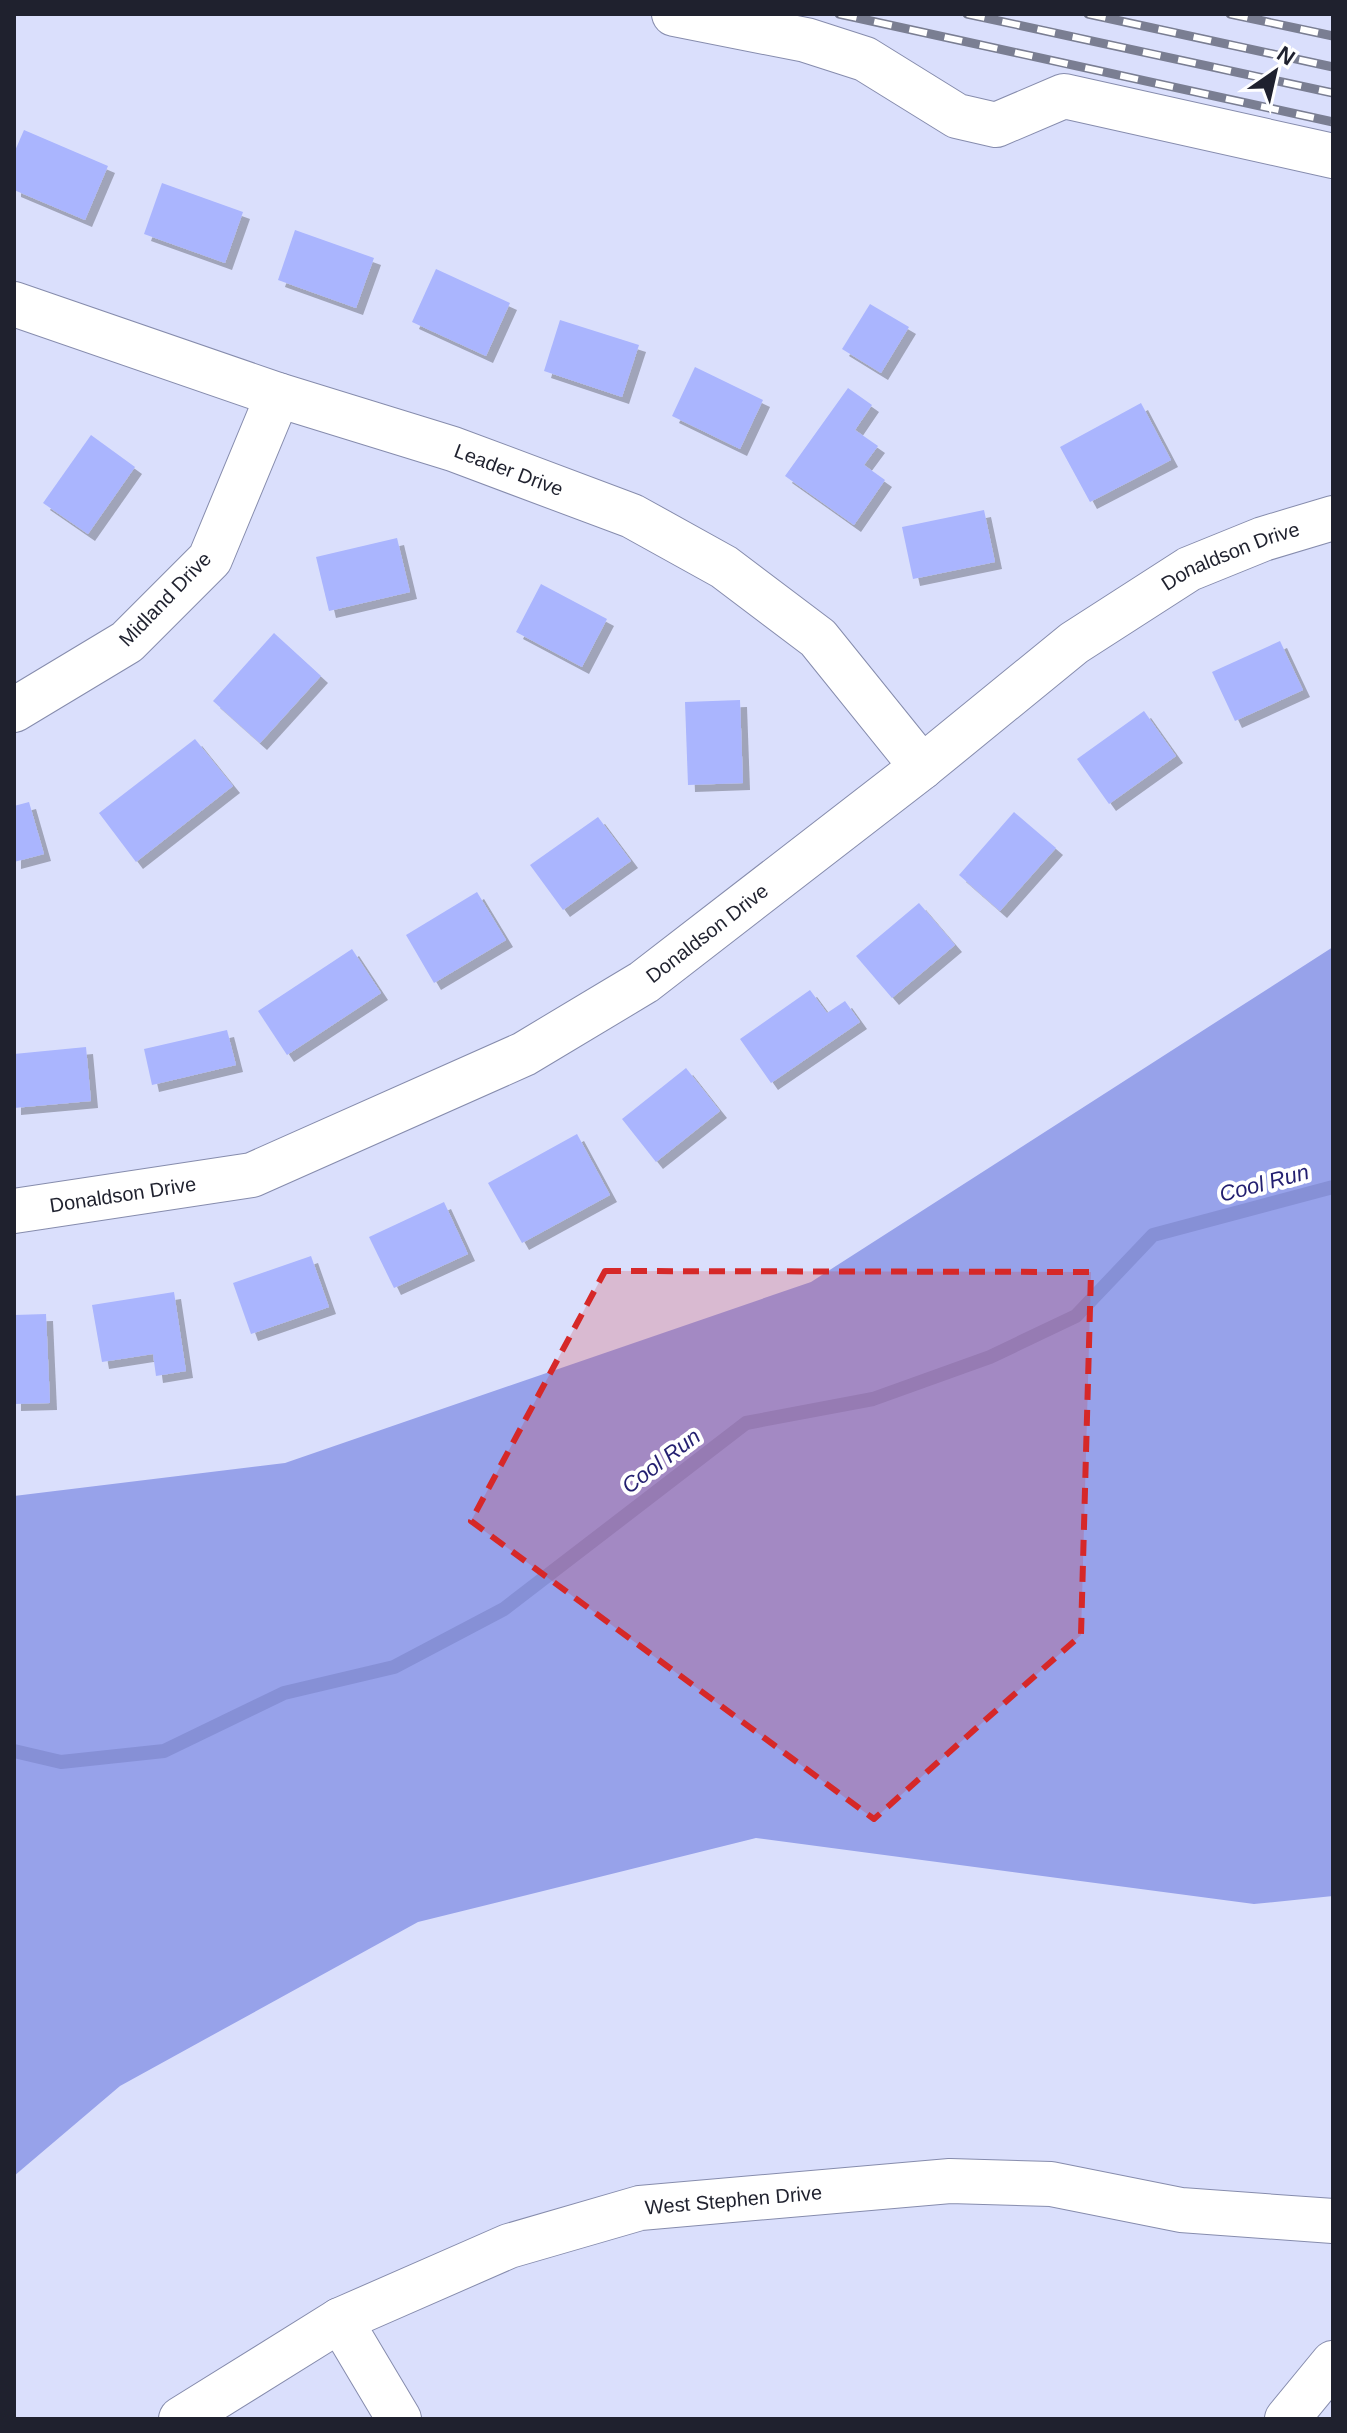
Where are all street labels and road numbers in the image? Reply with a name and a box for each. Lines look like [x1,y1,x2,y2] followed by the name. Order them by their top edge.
[451,440,566,500] street label: Leader Drive
[1157,518,1302,595] street label: Donaldson Drive
[115,547,215,651] street label: Midland Drive
[642,879,772,987] street label: Donaldson Drive
[48,1173,198,1216] street label: Donaldson Drive
[644,2181,823,2219] street label: West Stephen Drive

